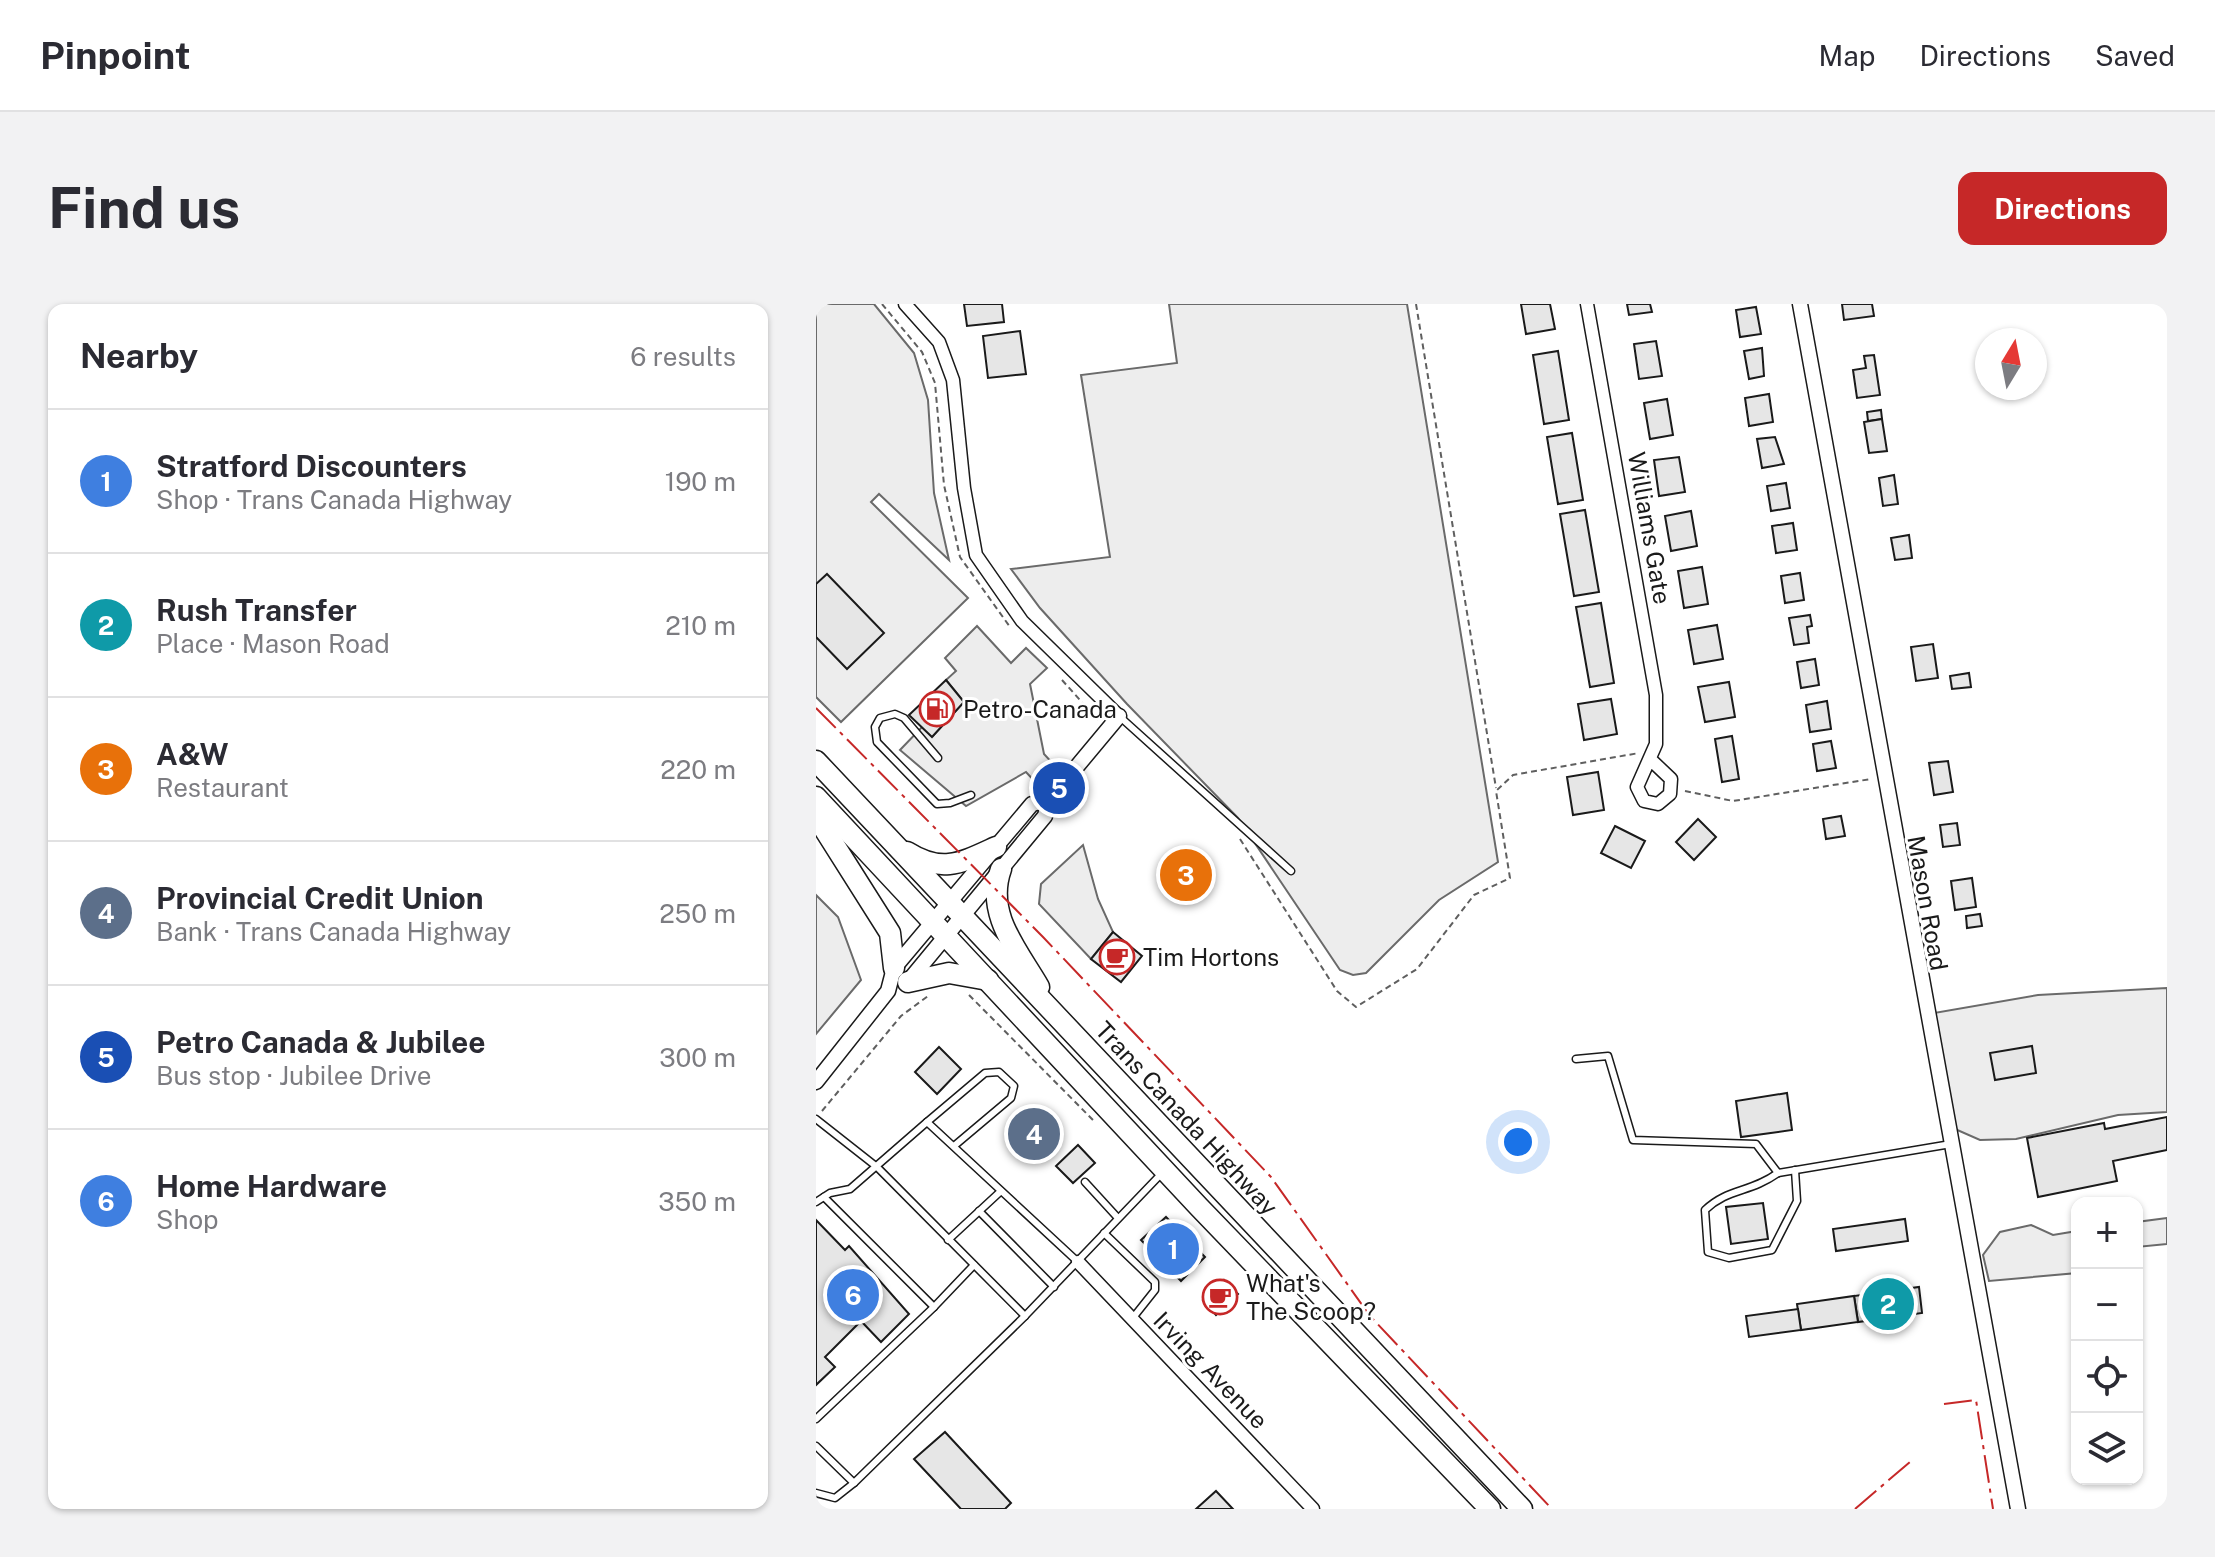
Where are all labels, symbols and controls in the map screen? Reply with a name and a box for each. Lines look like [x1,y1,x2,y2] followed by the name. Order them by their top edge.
[40,33,190,78] text: Pinpoint
[1819,39,1875,72] text: Map
[1919,39,2051,72] text: Directions
[2095,39,2175,72] text: Saved
[1958,172,2167,245] button: Directions
[48,175,240,241] text: Find us
[1975,328,2047,400] north arrow
[80,336,198,376] text: Nearby
[630,341,736,372] text: 6 results
[156,448,467,484] text: Stratford Discounters
[1623,450,1677,606] street label: Williams Gate
[100,466,112,497] text: 1
[665,466,736,497] text: 190 m
[156,484,512,515] text: Shop · Trans Canada Highway
[156,592,357,628] text: Rush Transfer
[98,610,114,641] text: 2
[665,610,736,641] text: 210 m
[156,628,390,659] text: Place · Mason Road
[918,690,956,728] fuel station icon: Petro-Canada
[963,695,1117,723] place label: Petro-Canada
[156,736,229,772] text: A&W
[97,754,115,785] text: 3
[660,754,736,785] text: 220 m
[1033,758,1085,818] pin: 5
[156,772,289,803] text: Restaurant
[1902,833,1954,973] street label: Mason Road
[1160,845,1212,905] pin: 3
[156,880,484,916] text: Provincial Credit Union
[97,898,115,929] text: 4
[659,898,736,929] text: 250 m
[156,916,511,947] text: Bank · Trans Canada Highway
[1098,938,1136,976] cafe icon: Tim Hortons
[1143,943,1279,971] place label: Tim Hortons
[1090,1015,1284,1221] street label: Trans Canada Highway
[156,1024,486,1060] text: Petro Canada & Jubilee
[97,1042,115,1073] text: 5
[659,1042,736,1073] text: 300 m
[156,1060,432,1091] text: Bus stop · Jubilee Drive
[1008,1104,1060,1164] pin: 4
[1498,1122,1538,1162] your location
[156,1168,387,1204] text: Home Hardware
[97,1186,115,1217] text: 6
[658,1186,736,1217] text: 350 m
[2071,1197,2143,1485] map controls
[2071,1197,2143,1269] button: +
[156,1204,219,1235] text: Shop
[1147,1219,1199,1279] pin: 1
[827,1265,879,1325] pin: 6
[1246,1269,1376,1325] place label: What's The Scoop?
[2071,1269,2143,1341] button: −
[1862,1274,1914,1334] pin: 2
[1201,1278,1239,1316] cafe icon: What's The Scoop?
[1148,1306,1274,1434] street label: Irving Avenue
[2071,1341,2143,1413] button: locate
[2071,1413,2143,1485] button: layers

